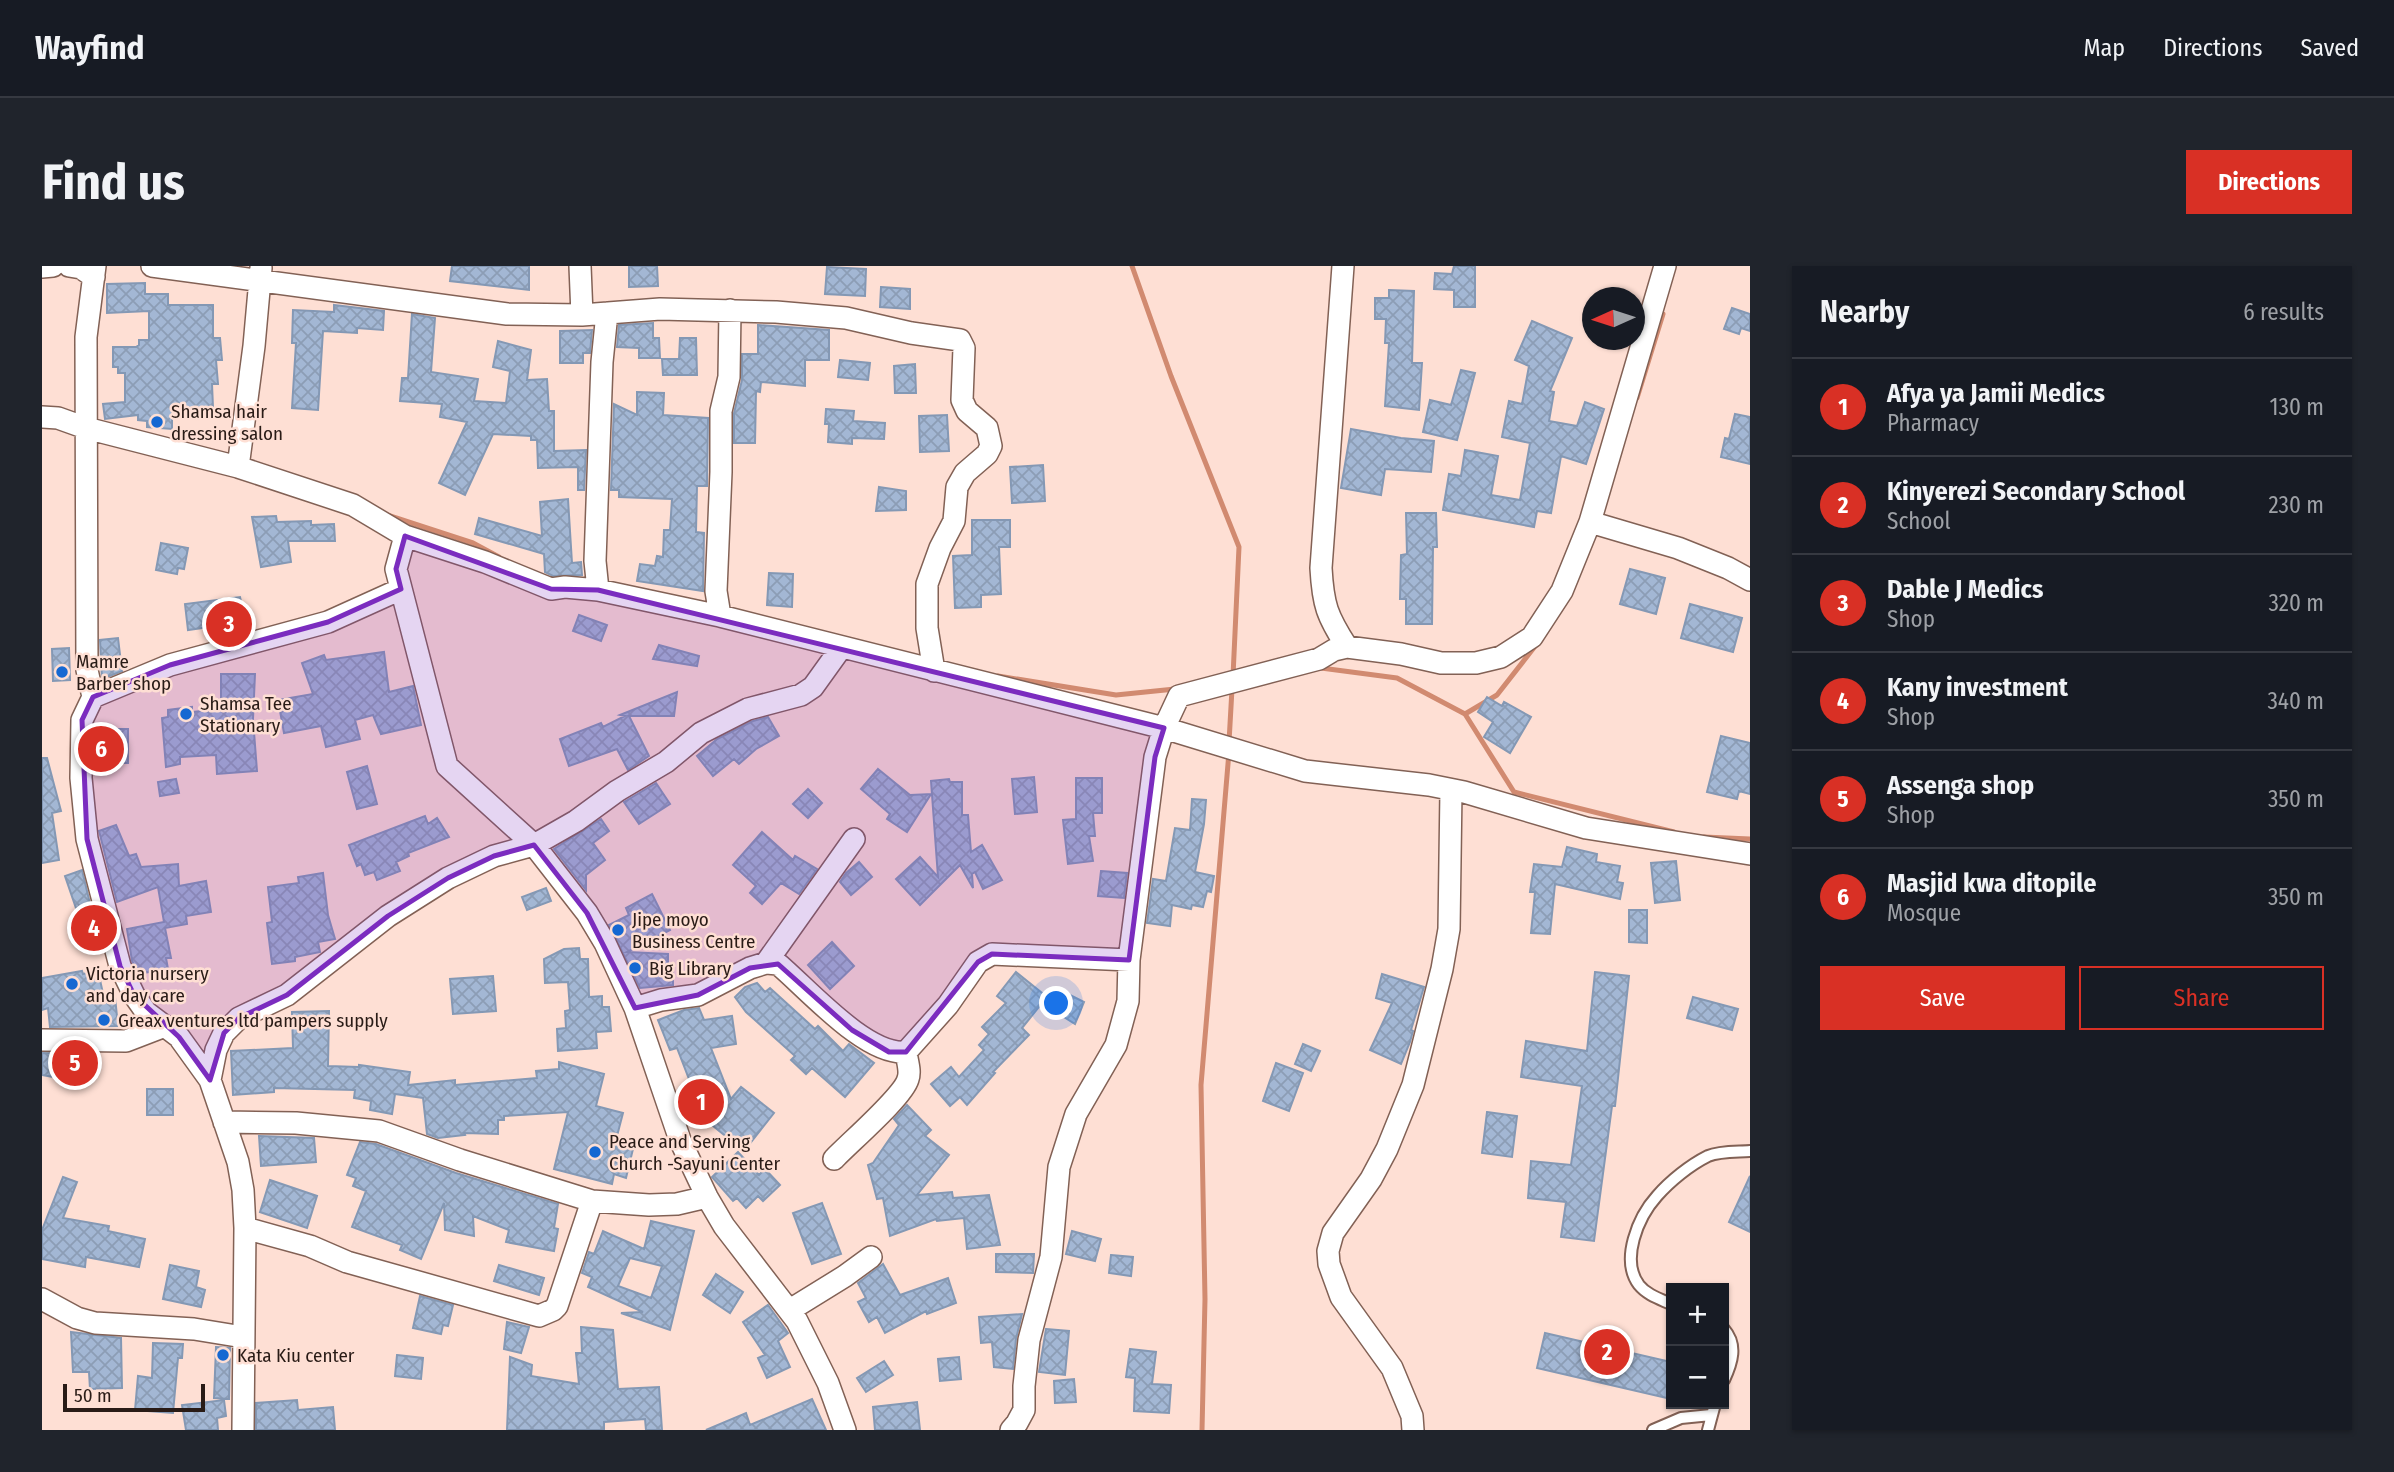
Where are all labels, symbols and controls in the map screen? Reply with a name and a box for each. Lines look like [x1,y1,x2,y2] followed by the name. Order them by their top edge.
[35,28,144,68] text: Wayfind
[2084,34,2125,62] text: Map
[2163,34,2262,62] text: Directions
[2300,34,2359,62] text: Saved
[2186,150,2352,214] button: Directions
[42,153,185,212] text: Find us
[1582,287,1645,350] north arrow
[1820,294,1909,330] text: Nearby
[2243,298,2324,326] text: 6 results
[1887,378,2105,409] text: Afya ya Jamii Medics
[1838,393,1848,421] text: 1
[2270,393,2324,421] text: 130 m
[171,400,283,445] place label: Shamsa hair dressing salon
[1887,409,1979,437] text: Pharmacy
[149,414,165,430] marker: Shamsa hair dressing salon
[1887,476,2185,507] text: Kinyerezi Secondary School
[1838,491,1848,519] text: 2
[2268,491,2324,519] text: 230 m
[1887,507,1951,535] text: School
[1887,574,2043,605] text: Dable J Medics
[1838,589,1848,617] text: 3
[2269,589,2324,617] text: 320 m
[206,598,252,650] pin: 3
[1887,605,1935,633] text: Shop
[76,650,171,695] place label: Mamre Barber shop
[54,664,70,680] marker: Mamre Barber shop
[1887,672,2068,703] text: Kany investment
[1837,687,1849,715] text: 4
[2268,687,2324,715] text: 340 m
[200,692,292,737] place label: Shamsa Tee Stationary
[1887,703,1935,731] text: Shop
[178,706,194,722] marker: Shamsa Tee Stationary
[78,723,124,775] pin: 6
[1887,770,2034,801] text: Assenga shop
[1837,785,1849,813] text: 5
[2268,785,2324,813] text: 350 m
[1887,801,1935,829] text: Shop
[1887,868,2096,899] text: Masjid kwa ditopile
[1837,883,1849,911] text: 6
[2268,883,2324,911] text: 350 m
[1887,899,1961,927] text: Mosque
[71,902,117,954] pin: 4
[632,908,756,953] place label: Jipe moyo Business Centre
[610,922,626,938] marker: Jipe moyo Business Centre
[649,957,732,980] place label: Big Library
[627,960,643,976] marker: Big Library
[86,962,209,1007] place label: Victoria nursery and day care
[1820,966,2065,1030] button: Save
[2079,966,2324,1030] button: Share
[64,976,80,992] marker: Victoria nursery and day care
[1039,986,1073,1020] your location
[118,1009,388,1032] place label: Greax ventures ltd pampers supply
[96,1012,112,1028] marker: Greax ventures ltd pampers supply
[52,1037,98,1089] pin: 5
[678,1076,724,1128] pin: 1
[609,1130,780,1175] place label: Peace and Serving Church -Sayuni Center
[587,1144,603,1160] marker: Peace and Serving Church -Sayuni Center
[1666,1283,1729,1409] map controls
[1666,1283,1729,1346] button: +
[1584,1326,1630,1378] pin: 2
[237,1344,355,1367] place label: Kata Kiu center
[1666,1346,1729,1409] button: −
[215,1347,231,1363] marker: Kata Kiu center
[63,1381,205,1413] scale bar
[74,1384,112,1407] text: 50 m

